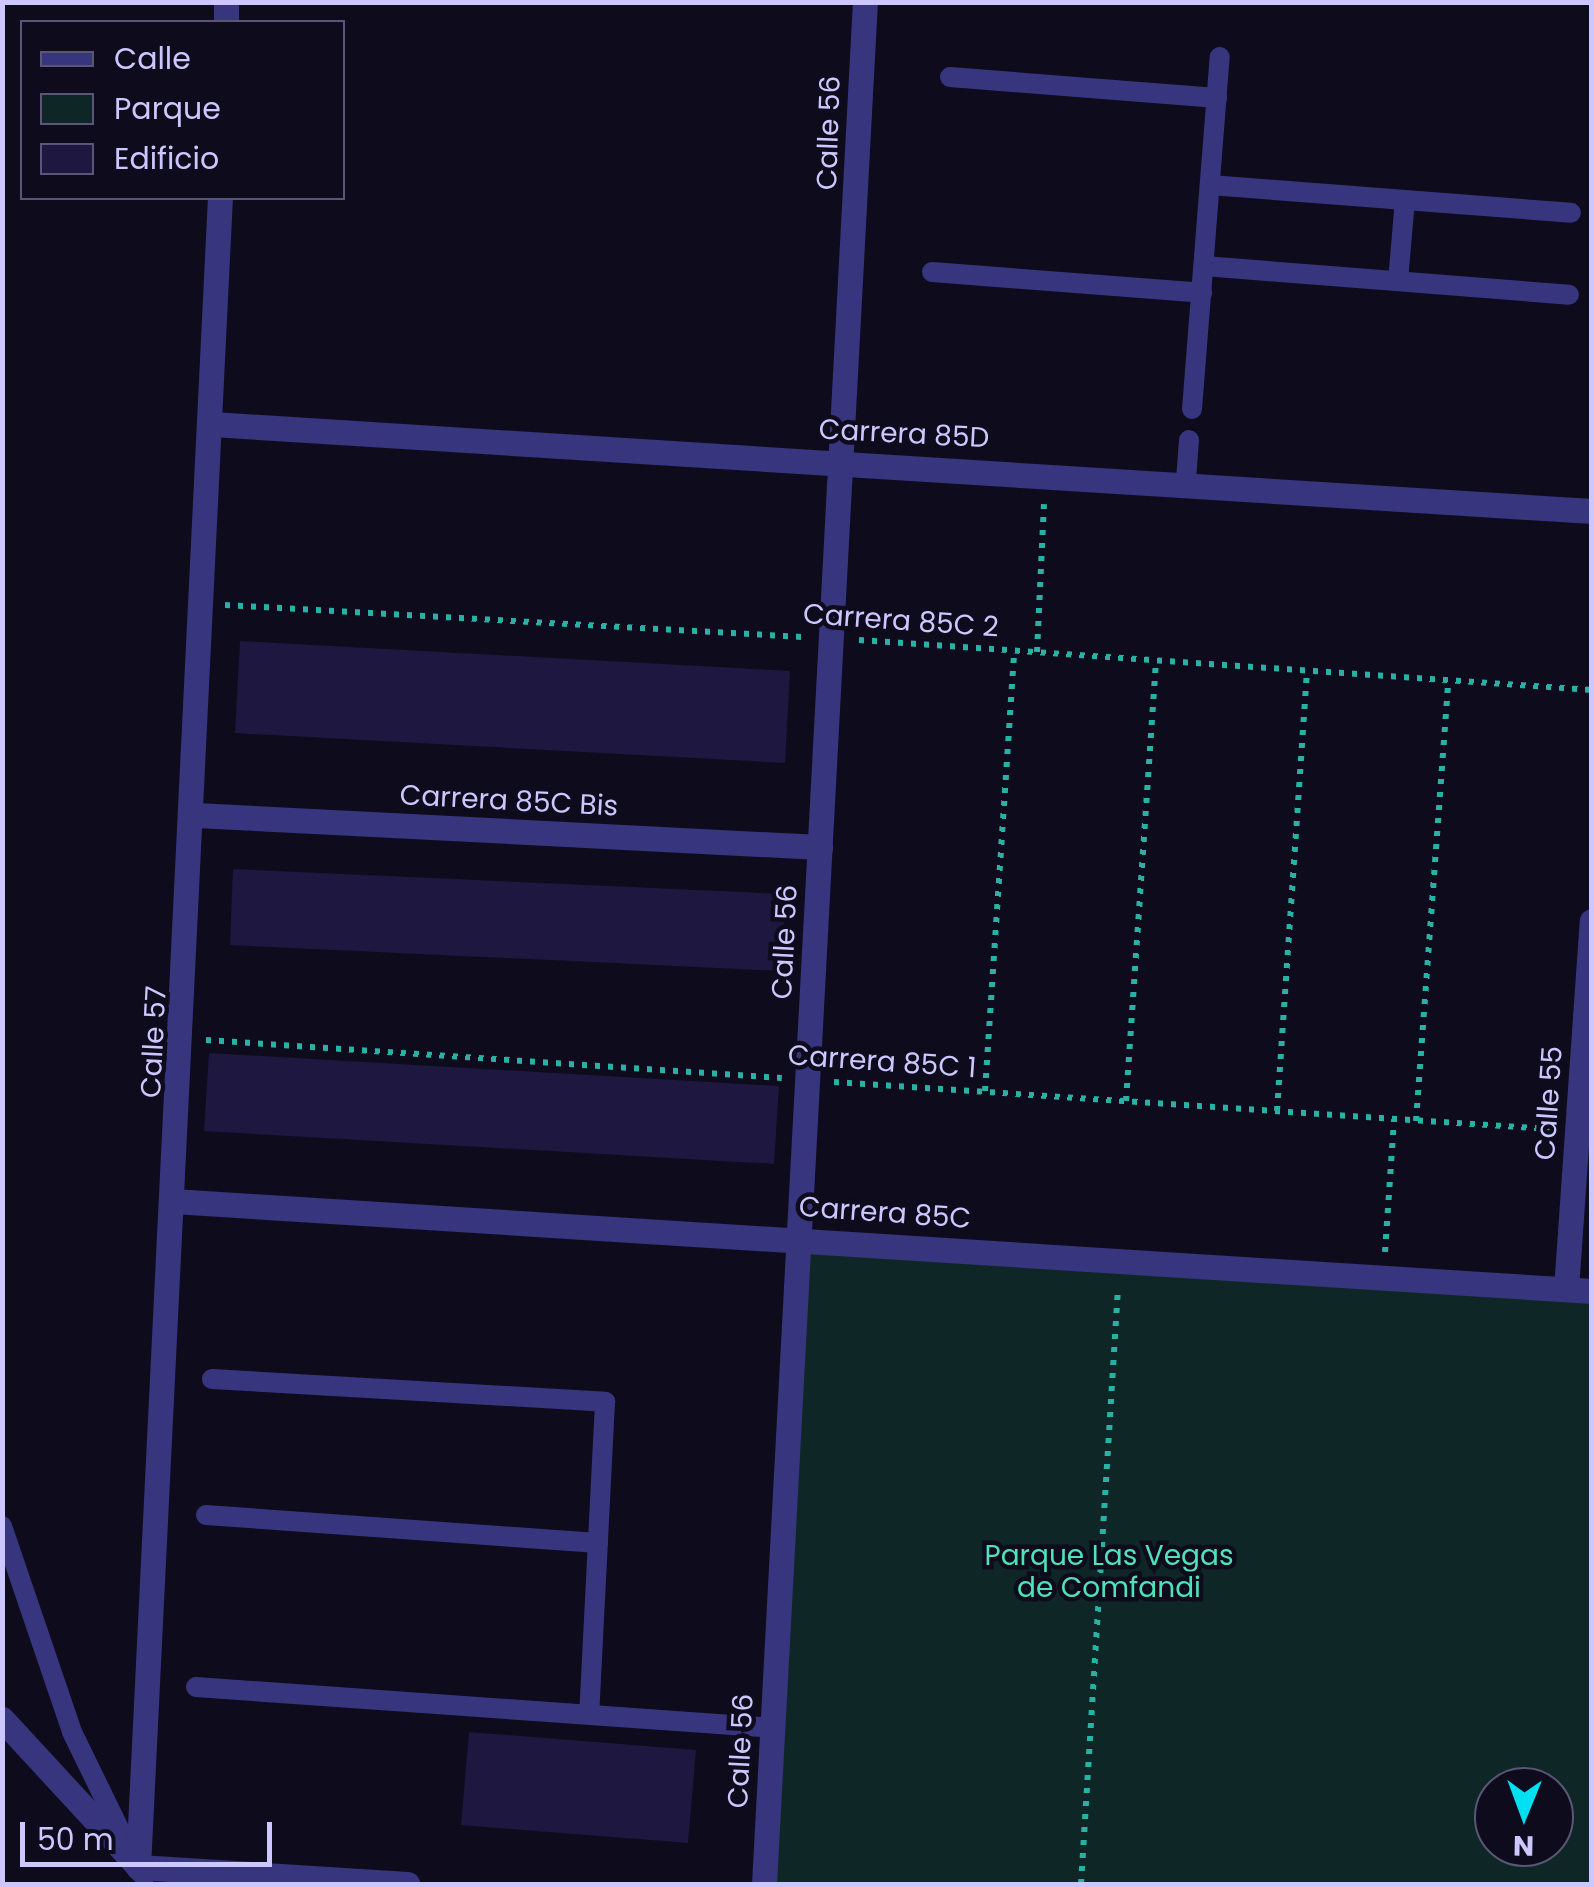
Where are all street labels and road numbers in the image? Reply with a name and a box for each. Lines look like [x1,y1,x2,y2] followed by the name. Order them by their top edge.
[810,75,848,191] street label: Calle 56
[818,413,990,455] street label: Carrera 85D
[802,597,1000,645] street label: Carrera 85C 2
[399,779,619,823] street label: Carrera 85C Bis
[765,884,805,1000] street label: Calle 56
[134,985,174,1099] street label: Calle 57
[787,1039,977,1085] street label: Carrera 85C 1
[1528,1045,1570,1161] street label: Calle 55
[798,1190,972,1236] street label: Carrera 85C
[721,1693,761,1809] street label: Calle 56

